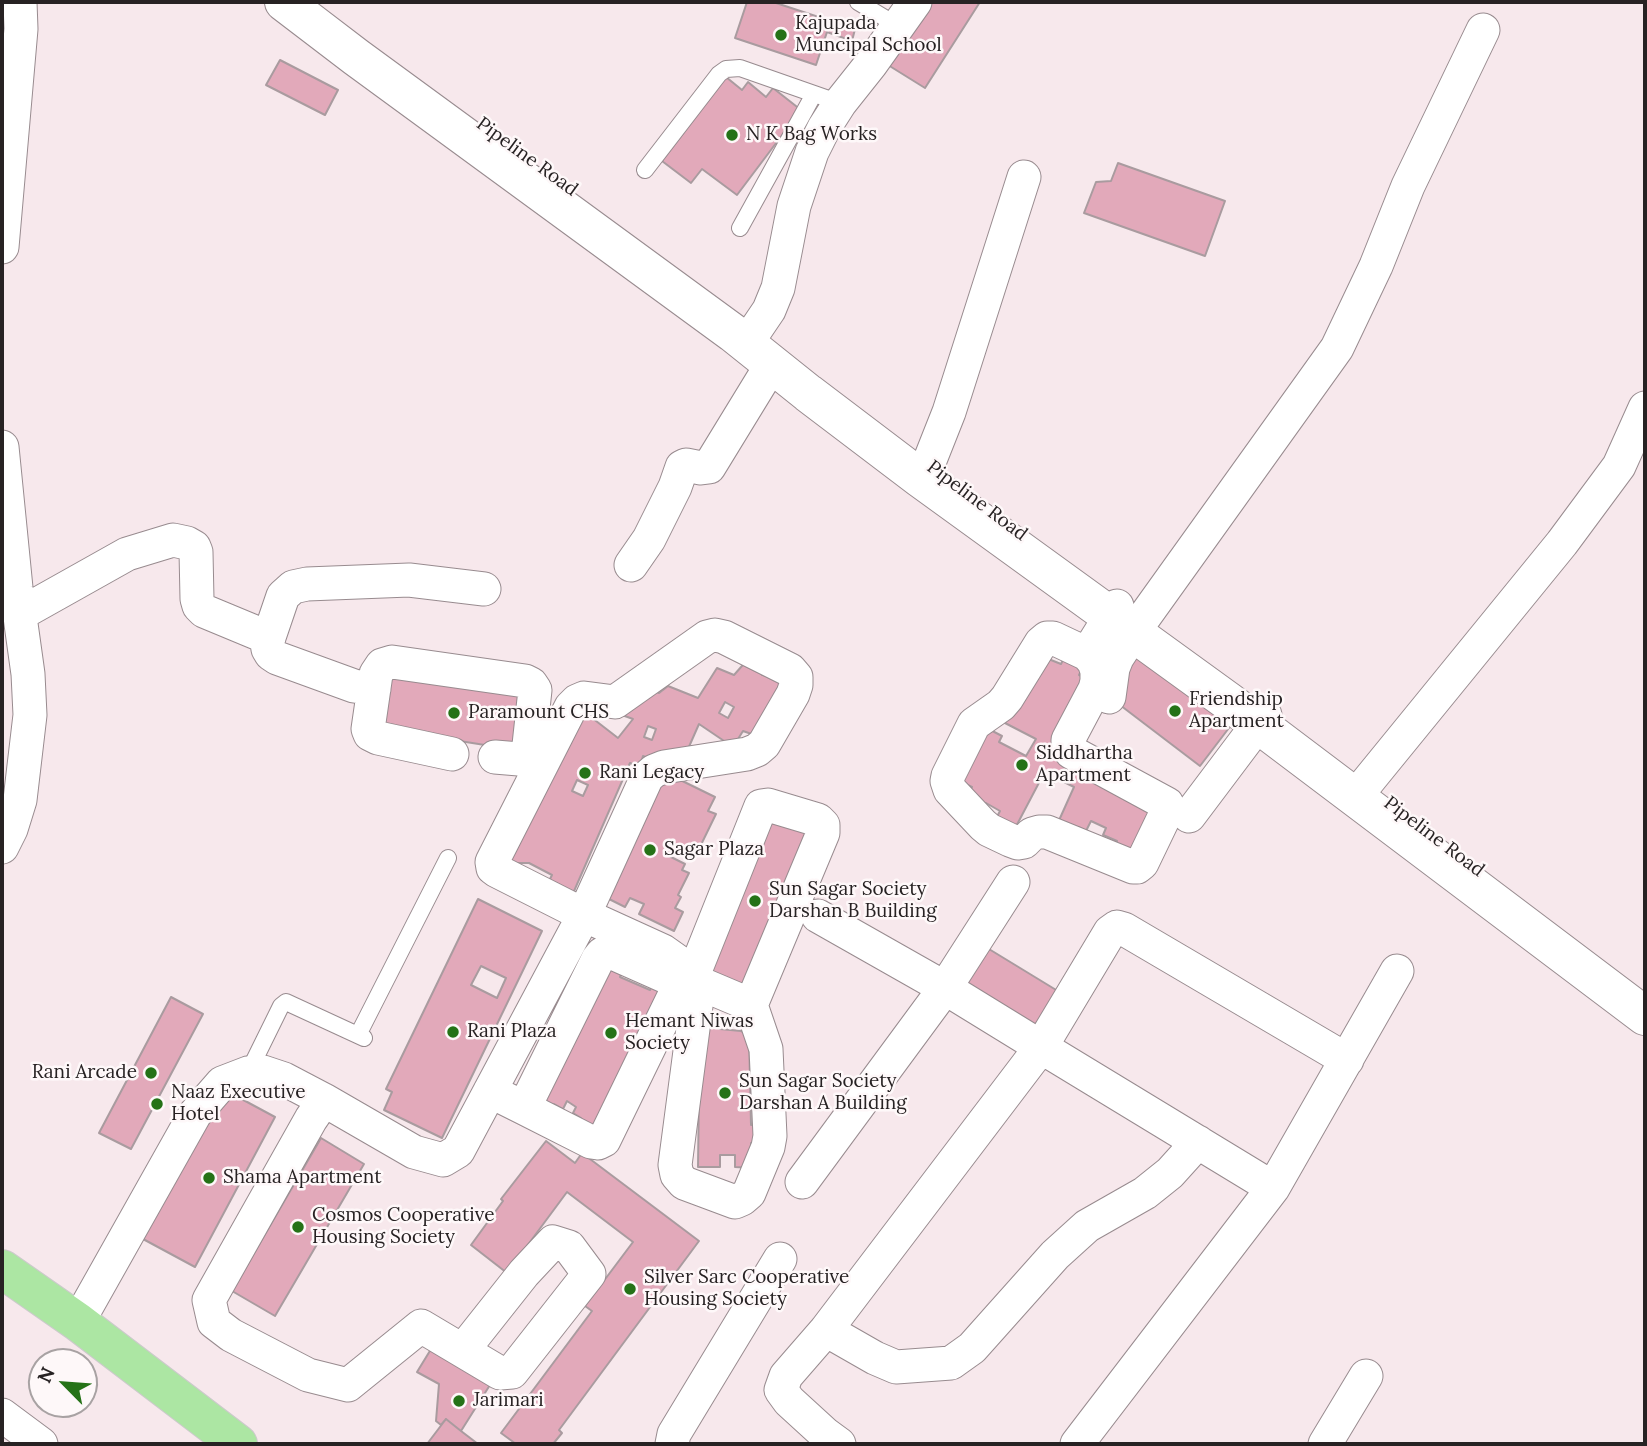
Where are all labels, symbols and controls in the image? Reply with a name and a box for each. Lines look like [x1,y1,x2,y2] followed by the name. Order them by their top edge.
[795,13,942,57] place label: Kajupada Muncipal School
[773,27,789,43] marker: Kajupada Muncipal School
[472,113,582,201] street label: Pipeline Road
[746,124,877,146] place label: N K Bag Works
[724,127,740,143] marker: N K Bag Works
[922,456,1032,546] street label: Pipeline Road
[1189,689,1284,733] place label: Friendship Apartment
[468,702,609,724] place label: Paramount CHS
[1167,703,1183,719] marker: Friendship Apartment
[446,705,462,721] marker: Paramount CHS
[1036,743,1133,787] place label: Siddhartha Apartment
[1014,757,1030,773] marker: Siddhartha Apartment
[599,762,704,784] place label: Rani Legacy
[577,765,593,781] marker: Rani Legacy
[1379,792,1489,882] street label: Pipeline Road
[664,839,764,861] place label: Sagar Plaza
[642,842,658,858] marker: Sagar Plaza
[769,879,937,923] place label: Sun Sagar Society Darshan B Building
[747,893,763,909] marker: Sun Sagar Society Darshan B Building
[625,1011,754,1055] place label: Hemant Niwas Society
[467,1021,556,1043] place label: Rani Plaza
[445,1024,461,1040] marker: Rani Plaza
[603,1025,619,1041] marker: Hemant Niwas Society
[32,1062,137,1084] place label: Rani Arcade
[143,1065,159,1081] marker: Rani Arcade
[739,1071,907,1115] place label: Sun Sagar Society Darshan A Building
[171,1082,306,1126] place label: Naaz Executive Hotel
[717,1085,733,1101] marker: Sun Sagar Society Darshan A Building
[149,1096,165,1112] marker: Naaz Executive Hotel
[223,1167,381,1189] place label: Shama Apartment
[201,1170,217,1186] marker: Shama Apartment
[312,1205,494,1249] place label: Cosmos Cooperative Housing Society
[290,1219,306,1235] marker: Cosmos Cooperative Housing Society
[644,1267,849,1311] place label: Silver Sarc Cooperative Housing Society
[622,1281,638,1297] marker: Silver Sarc Cooperative Housing Society
[28,1348,98,1418] north arrow
[32,1363,60,1387] text: N
[473,1390,544,1412] place label: Jarimari
[451,1393,467,1409] marker: Jarimari

